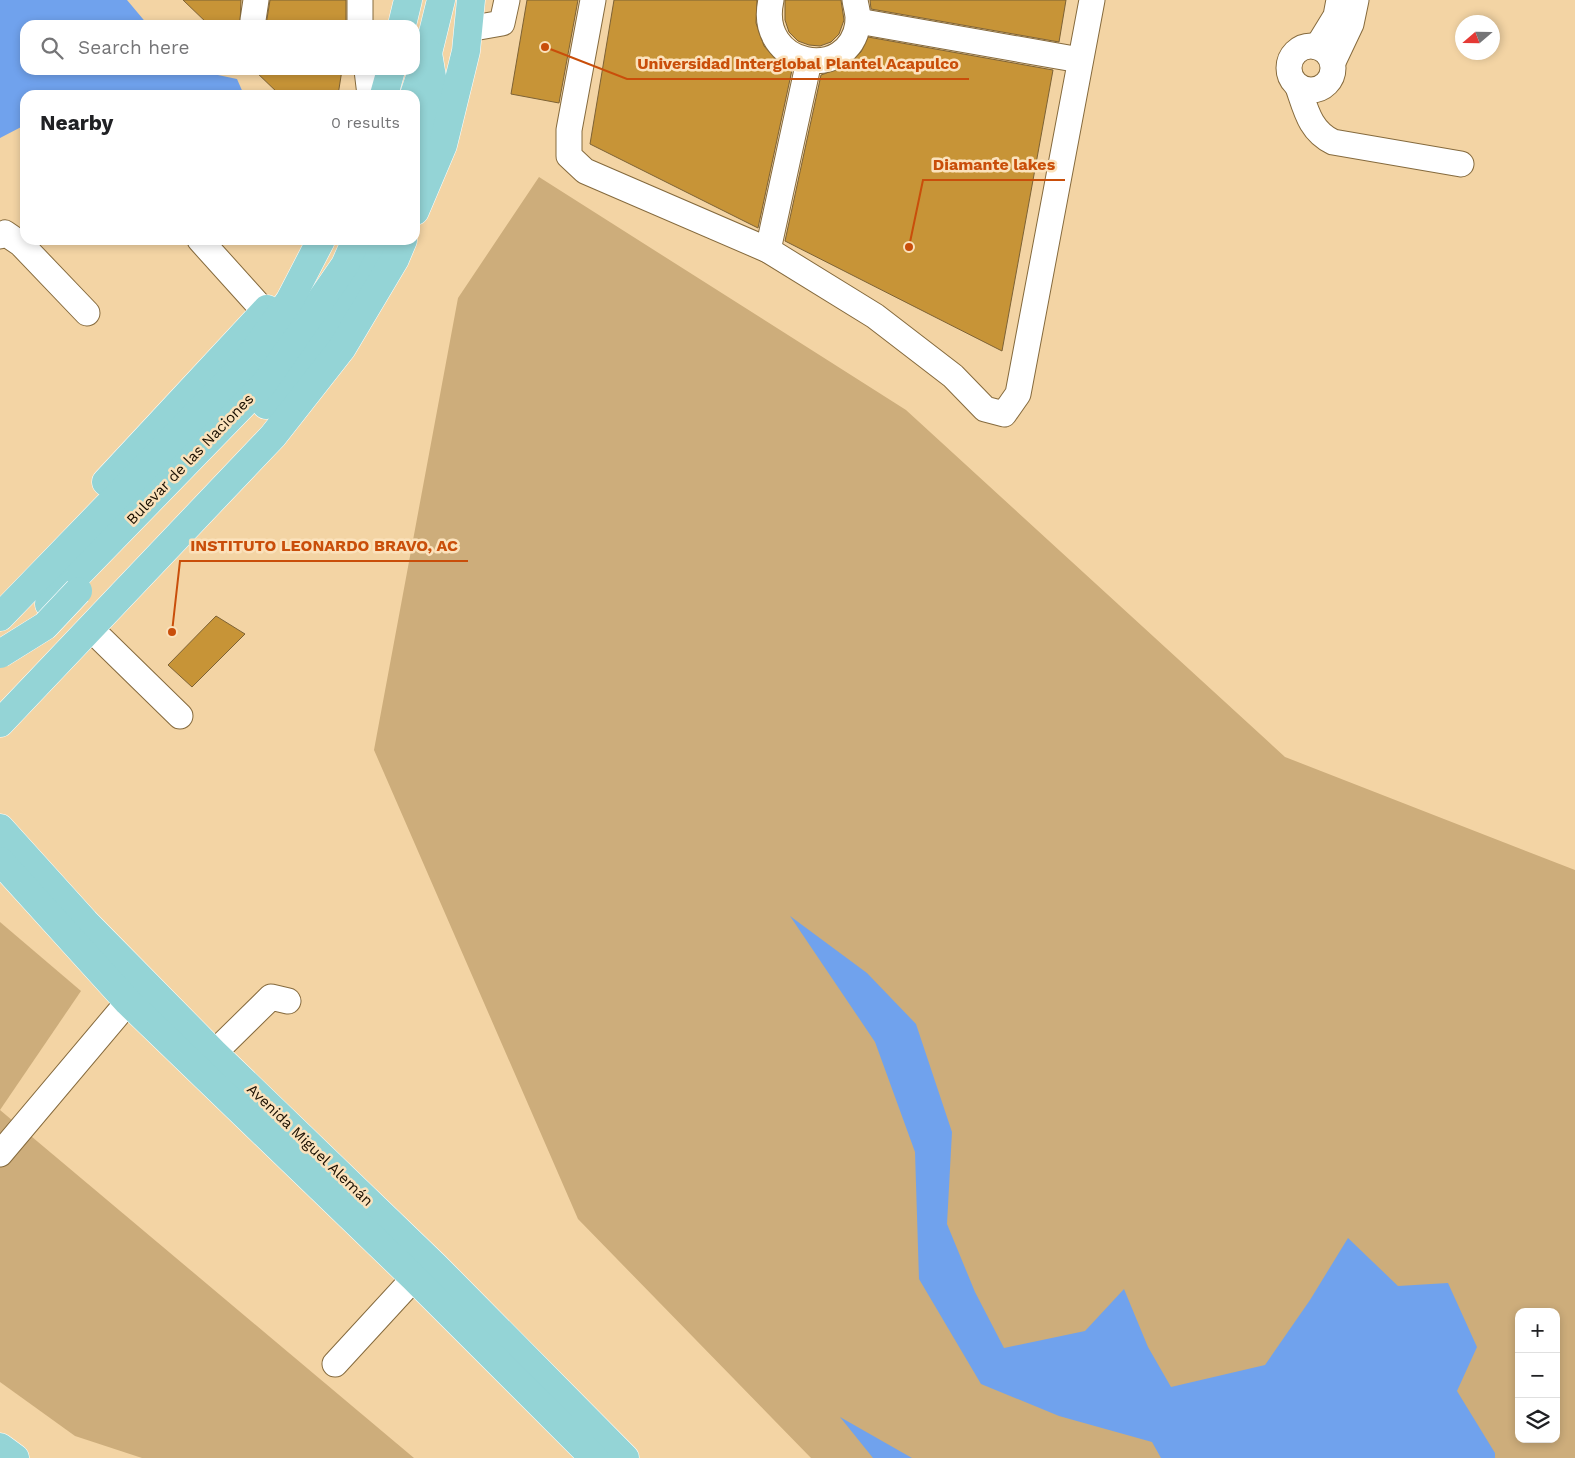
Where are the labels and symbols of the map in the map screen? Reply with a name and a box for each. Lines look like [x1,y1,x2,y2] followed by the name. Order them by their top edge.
[1455,15,1500,60] north arrow
[627,48,969,79] callout: Universidad Interglobal Plantel Acapulco
[637,54,959,73] text: Universidad Interglobal Plantel Acapulco
[923,149,1065,180] callout: Diamante lakes
[933,155,1056,174] text: Diamante lakes
[123,390,257,528] street label: Bulevar de las Naciones
[180,530,468,561] callout: INSTITUTO LEONARDO BRAVO, AC
[190,536,458,555] text: INSTITUTO LEONARDO BRAVO, AC
[243,1080,377,1210] street label: Avenida Miguel Alemán

